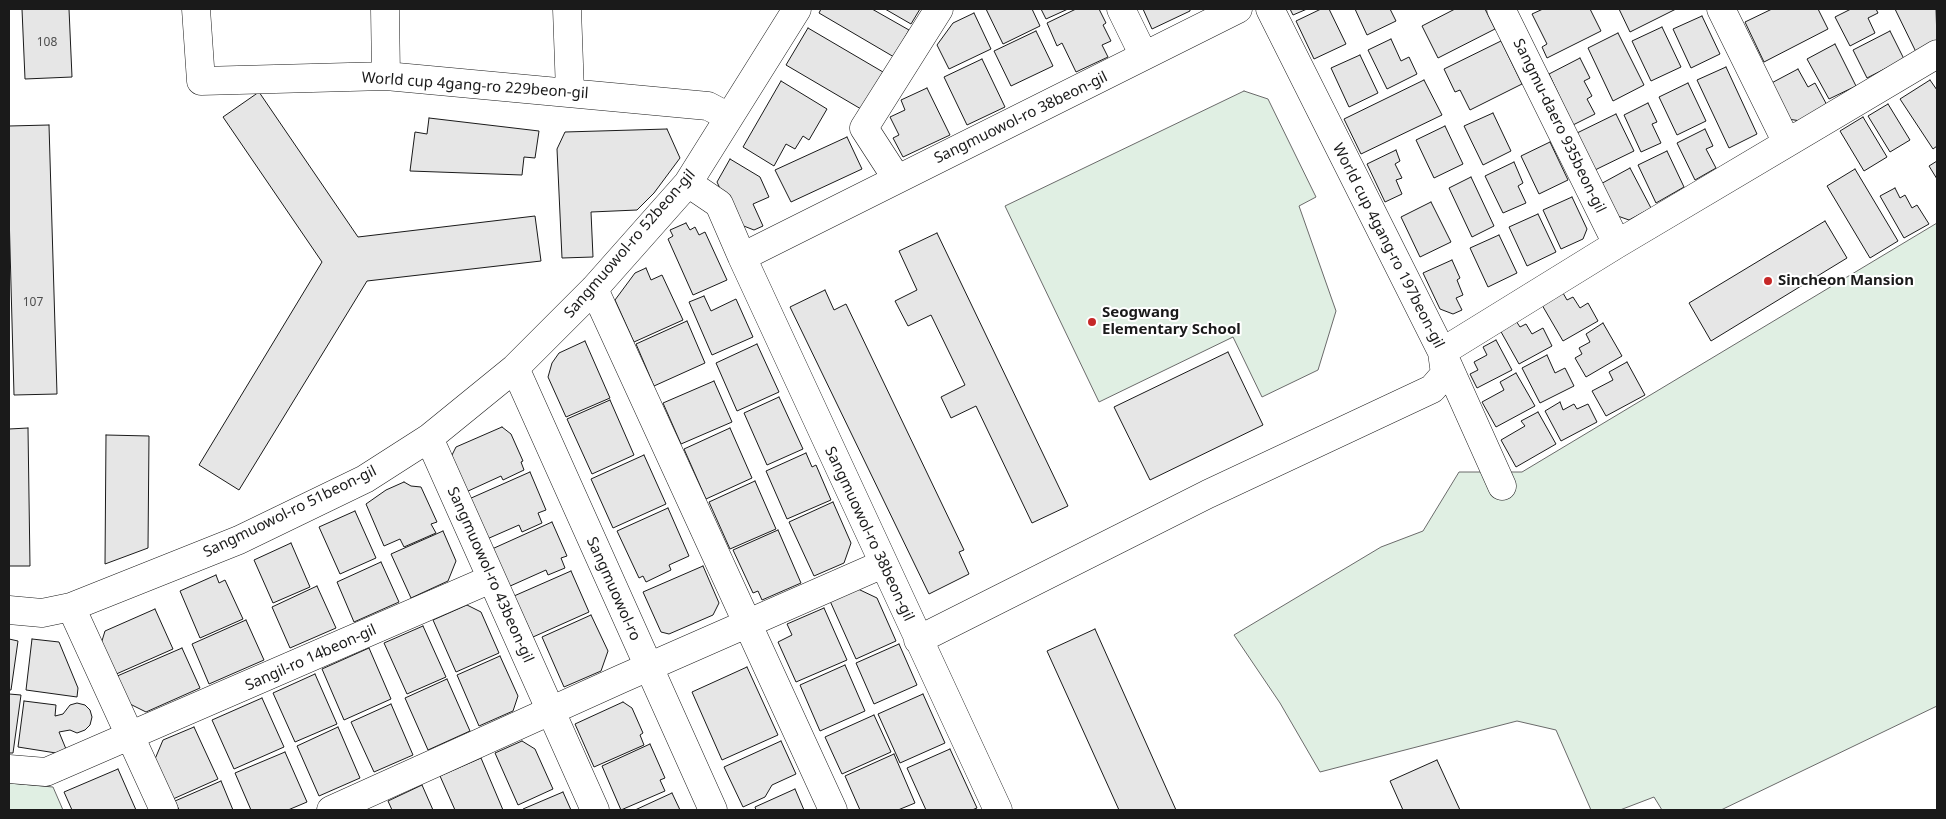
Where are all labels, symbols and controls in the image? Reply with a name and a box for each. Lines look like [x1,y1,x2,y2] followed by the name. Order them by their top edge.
[37,36,57,50] house number: 108
[1509,36,1609,216] street label: Sangmu-daero 935beon-gil
[931,68,1111,168] street label: Sangmuowol-ro 38beon-gil
[361,69,589,103] street label: World cup 4gang-ro 229beon-gil
[1328,141,1448,351] street label: World cup 4gang-ro 197beon-gil
[561,166,699,322] street label: Sangmuowol-ro 52beon-gil
[1778,272,1914,290] place label: Sincheon Mansion
[1762,275,1774,287] marker: Sincheon Mansion
[23,296,43,310] house number: 107
[1102,304,1241,339] place label: Seogwang Elementary School
[1086,316,1098,328] marker: Seogwang Elementary School
[821,444,917,624] street label: Sangmuowol-ro 38beon-gil
[200,462,380,562] street label: Sangmuowol-ro 51beon-gil
[443,484,537,666] street label: Sangmuowol-ro 43beon-gil
[582,534,644,644] street label: Sangmuowol-ro
[243,621,379,695] street label: Sangil-ro 14beon-gil

